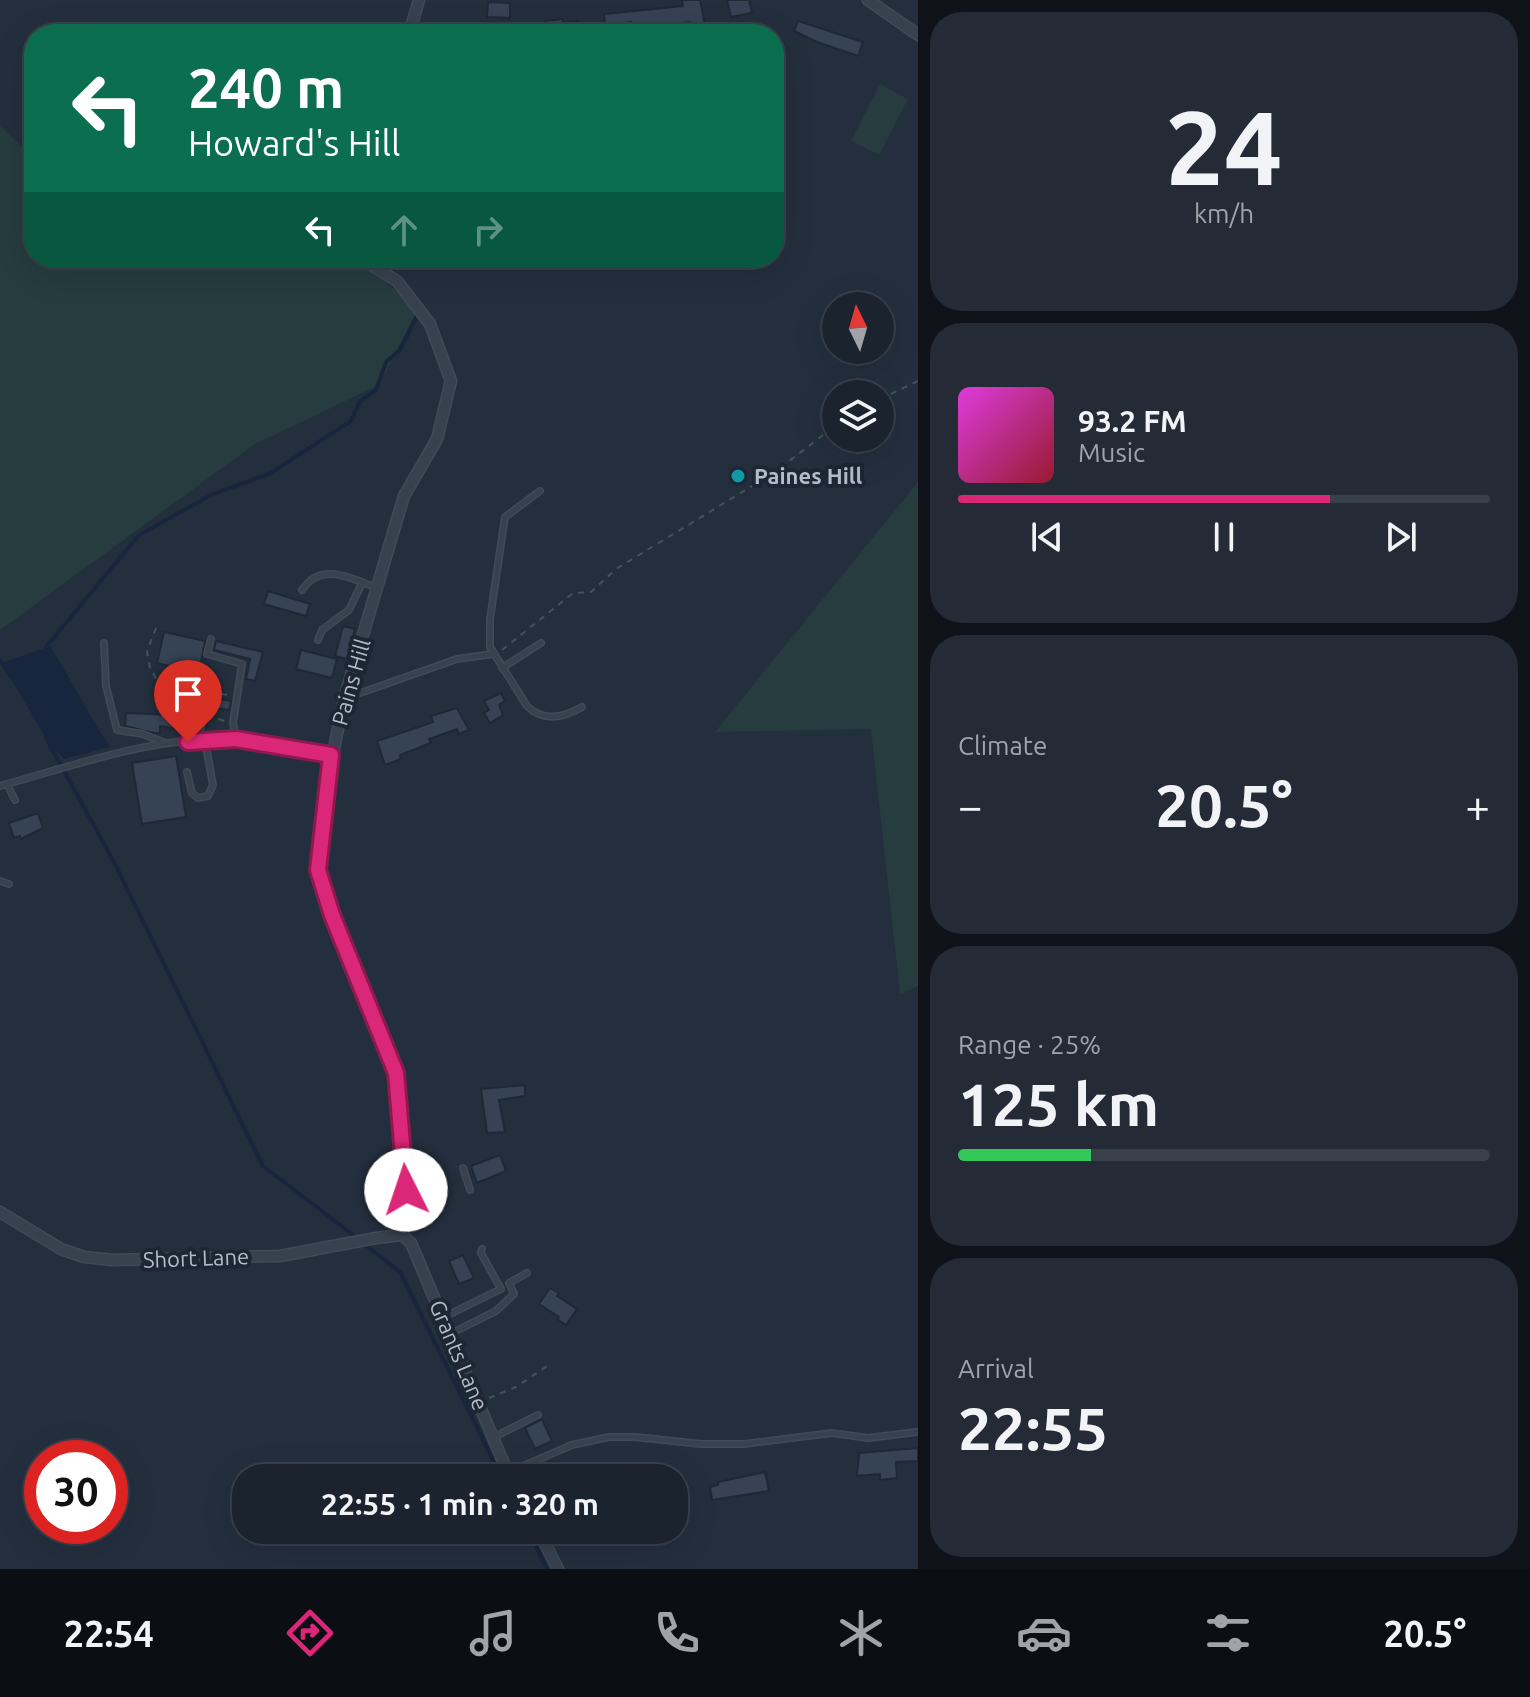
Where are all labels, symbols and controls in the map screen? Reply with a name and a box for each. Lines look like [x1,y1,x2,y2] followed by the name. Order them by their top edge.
[56,56,160,160] icon: left
[188,56,344,119] text: 240 m
[1165,88,1283,205] text: 24
[188,122,400,163] text: Howard's Hill
[1194,199,1254,228] text: km/h
[298,208,342,252] icon: left
[382,208,426,252] icon: ahead
[466,208,510,252] icon: right
[822,292,894,364] north arrow
[822,292,894,452] map controls
[822,380,894,452] button: layers
[1078,404,1187,438] text: 93.2 FM
[1078,438,1145,467] text: Music
[754,463,862,488] place label: Paines Hill
[729,467,747,485] marker: Paines Hill
[1025,515,1069,559] icon: previous
[1202,515,1246,559] icon: pause
[1379,515,1423,559] icon: next
[326,635,375,728] street label: Pains Hill
[154,660,222,742] pin
[166,672,210,716] icon: arrive
[958,731,1047,760] text: Climate
[1155,771,1293,838] text: 20.5°
[958,781,983,830] text: −
[1465,781,1490,830] text: +
[958,1030,1101,1059] text: Range · 25%
[958,1070,1159,1137] text: 125 km
[364,1148,448,1232] position arrow
[142,1243,249,1272] street label: Short Lane
[425,1296,494,1414] street label: Grants Lane
[958,1354,1034,1383] text: Arrival
[958,1394,1108,1461] text: 22:55
[24,1440,128,1544] speed limit sign: 30
[321,1487,599,1521] text: 22:55 · 1 min · 320 m
[282,1605,338,1661] icon: directions
[465,1605,521,1661] icon: music
[649,1605,705,1661] icon: phone
[833,1605,889,1661] icon: climate
[1016,1605,1072,1661] icon: car
[1200,1605,1256,1661] icon: filters
[64,1613,154,1654] text: 22:54
[1384,1613,1466,1654] text: 20.5°

